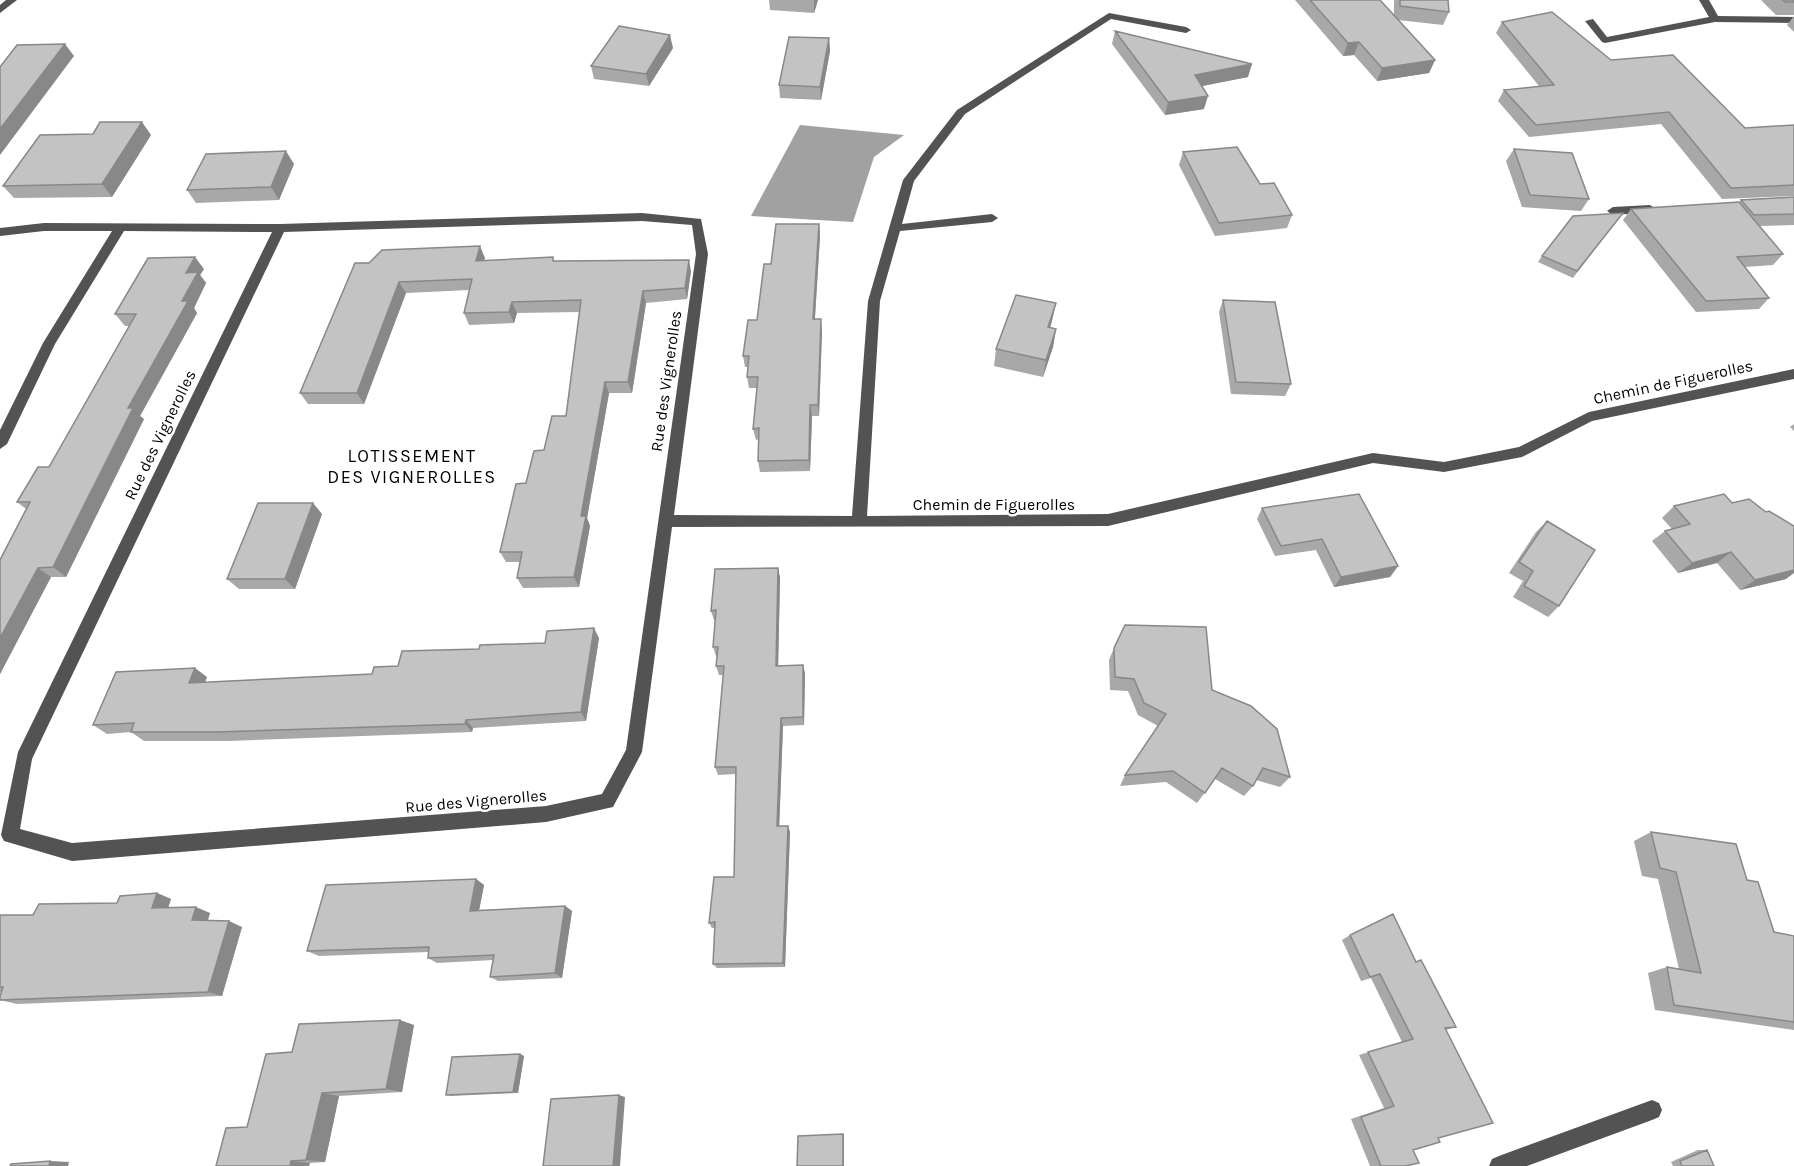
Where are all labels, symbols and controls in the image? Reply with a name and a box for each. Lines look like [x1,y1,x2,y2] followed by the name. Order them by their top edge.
[647,309,685,453] street label: Rue des Vignerolles
[1592,356,1754,408] street label: Chemin de Figuerolles
[120,367,200,503] street label: Rue des Vignerolles
[327,445,497,488] district label: LOTISSEMENT DES VIGNEROLLES
[913,495,1075,514] street label: Chemin de Figuerolles
[404,785,548,817] street label: Rue des Vignerolles

